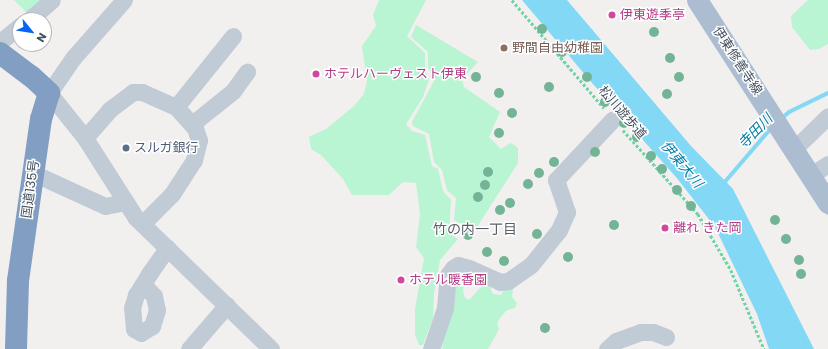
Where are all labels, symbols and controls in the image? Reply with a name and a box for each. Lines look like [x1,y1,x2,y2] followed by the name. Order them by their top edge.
[620,7,685,23] place label: 伊東遊季亭
[607,10,617,20] marker: 伊東遊季亭
[12,12,52,52] north arrow
[709,24,765,98] street label: 伊東修善寺線
[33,30,51,45] text: N
[512,40,603,56] place label: 野間自由幼稚園
[499,43,509,53] marker: 野間自由幼稚園
[324,66,467,82] place label: ホテルハーヴェスト伊東
[311,69,321,79] marker: ホテルハーヴェスト伊東
[595,83,649,143] street label: 松川遊歩道
[734,110,776,152] water label: 寺田川
[658,137,706,191] water label: 伊東大川
[134,140,199,156] place label: スルガ銀行
[121,143,131,153] marker: スルガ銀行
[19,159,43,219] street label: 国道135号
[673,220,741,236] place label: 離れ きた岡
[433,221,517,237] district label: 竹の内一丁目
[660,223,670,233] marker: 離れ きた岡
[409,272,487,288] place label: ホテル暖香園
[396,275,406,285] marker: ホテル暖香園

